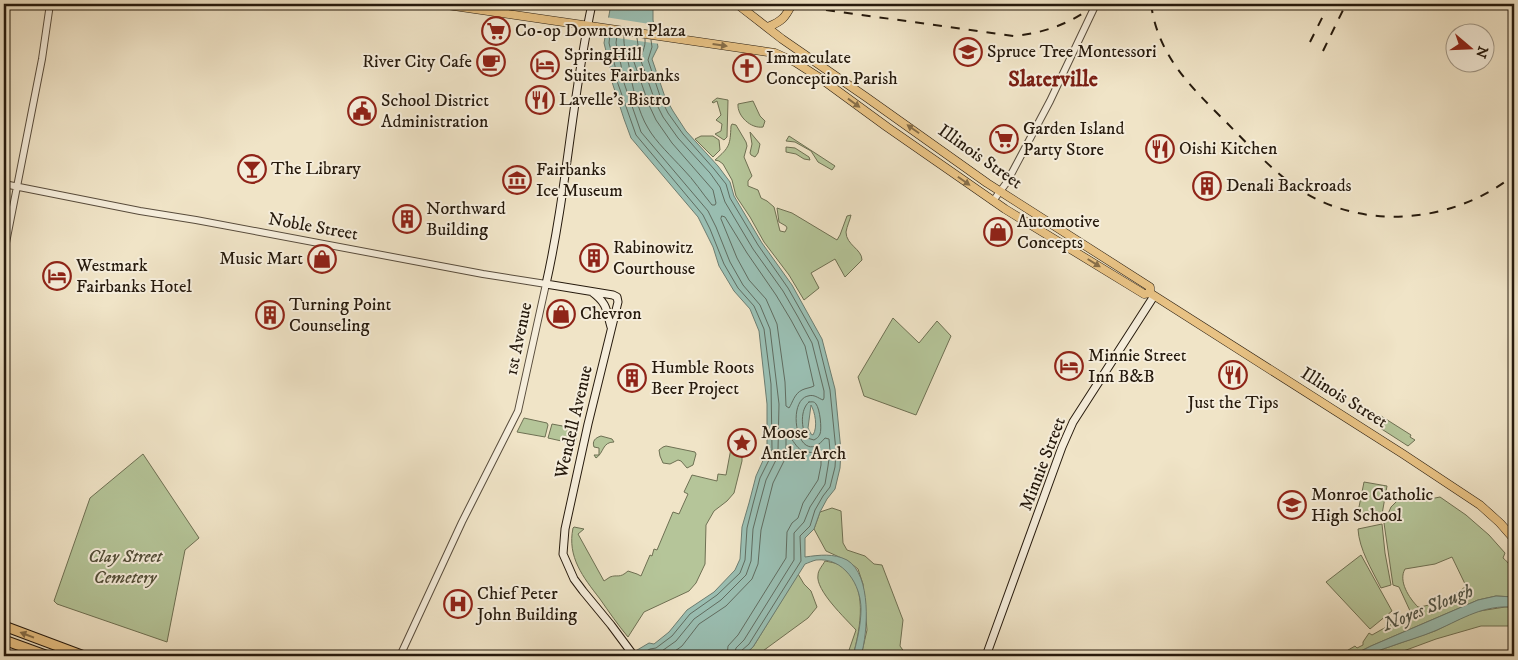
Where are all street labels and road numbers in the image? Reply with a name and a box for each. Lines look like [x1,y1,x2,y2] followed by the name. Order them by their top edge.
[934,120,1027,194] street label: Illinois Street
[266,208,360,246] street label: Noble Street
[501,300,537,378] street label: 1st Avenue
[550,363,598,482] street label: Wendell Avenue
[1297,363,1392,433] street label: Illinois Street
[1015,414,1071,514] street label: Minnie Street

